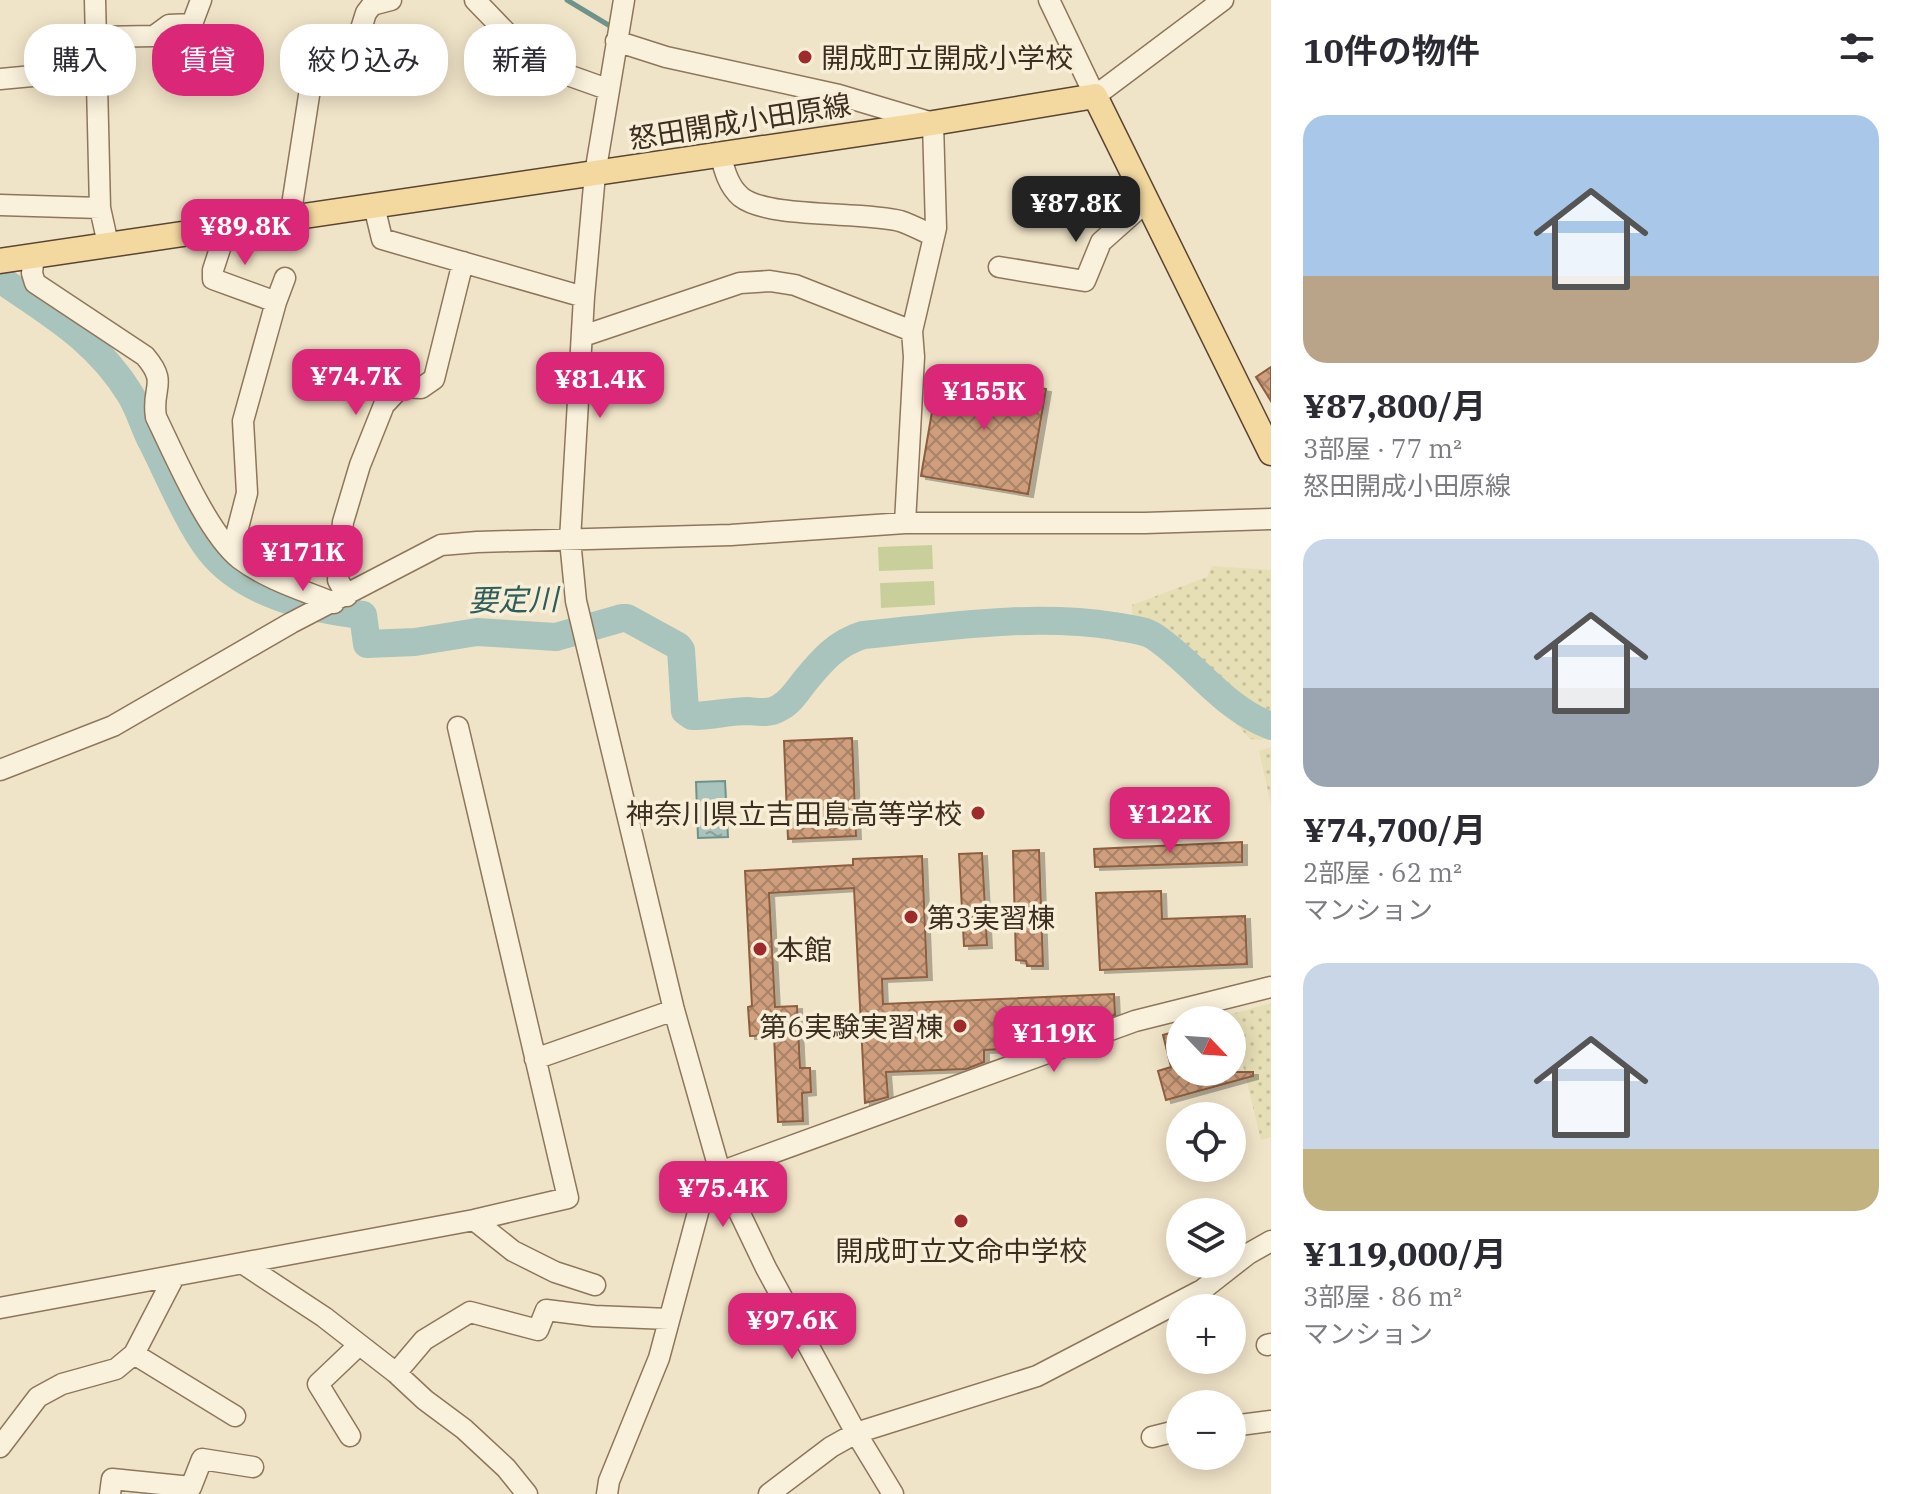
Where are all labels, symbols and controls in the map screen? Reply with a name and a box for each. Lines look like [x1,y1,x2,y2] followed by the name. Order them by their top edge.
[24,24,136,96] chip: 購入
[152,24,264,96] chip: 賃貸
[280,24,448,96] chip: 絞り込み
[464,24,576,96] chip: 新着
[1835,26,1879,70] icon: filters
[1303,28,1480,72] text: 10件の物件
[821,39,1073,76] place label: 開成町立開成小学校
[796,48,814,66] marker: 開成町立開成小学校
[626,85,854,157] street label: 怒田開成小田原線
[1519,167,1663,311] icon: home
[1011,176,1141,244] pin: ¥87.8K
[1030,185,1122,219] text: ¥87.8K
[180,199,310,267] pin: ¥89.8K
[199,208,291,242] text: ¥89.8K
[291,349,421,417] pin: ¥74.7K
[535,352,665,420] pin: ¥81.4K
[310,358,402,392] text: ¥74.7K
[554,361,646,395] text: ¥81.4K
[928,364,1040,432] pin: ¥155K
[942,373,1026,407] text: ¥155K
[1303,383,1486,427] text: ¥87,800/月
[1303,431,1462,465] text: 3部屋 · 77 m²
[1303,468,1511,502] text: 怒田開成小田原線
[247,525,359,593] pin: ¥171K
[261,534,345,568] text: ¥171K
[468,579,561,619] water label: 要定川
[1519,591,1663,735] icon: home
[1114,787,1226,855] pin: ¥122K
[626,795,962,832] place label: 神奈川県立吉田島高等学校
[1128,796,1212,830] text: ¥122K
[969,804,987,822] marker: 神奈川県立吉田島高等学校
[1303,807,1486,851] text: ¥74,700/月
[1303,855,1462,889] text: 2部屋 · 62 m²
[1303,892,1433,926] text: マンション
[927,899,1056,936] place label: 第3実習棟
[902,908,920,926] marker: 第3実習棟
[776,931,832,968] place label: 本館
[751,940,769,958] marker: 本館
[998,1006,1110,1074] pin: ¥119K
[1166,1006,1246,1086] north arrow
[1166,1006,1246,1470] map controls
[759,1008,944,1045] place label: 第6実験実習棟
[1012,1015,1096,1049] text: ¥119K
[1519,1015,1663,1159] icon: home
[951,1017,969,1035] marker: 第6実験実習棟
[1166,1102,1246,1182] button: locate
[658,1161,788,1229] pin: ¥75.4K
[677,1170,769,1204] text: ¥75.4K
[1166,1198,1246,1278] button: layers
[952,1212,970,1230] marker: 開成町立文命中学校
[1303,1231,1507,1275] text: ¥119,000/月
[835,1232,1087,1269] place label: 開成町立文命中学校
[1303,1279,1462,1313] text: 3部屋 · 86 m²
[727,1293,857,1361] pin: ¥97.6K
[1166,1294,1246,1374] button: +
[746,1302,838,1336] text: ¥97.6K
[1303,1316,1433,1350] text: マンション
[1166,1390,1246,1470] button: −

